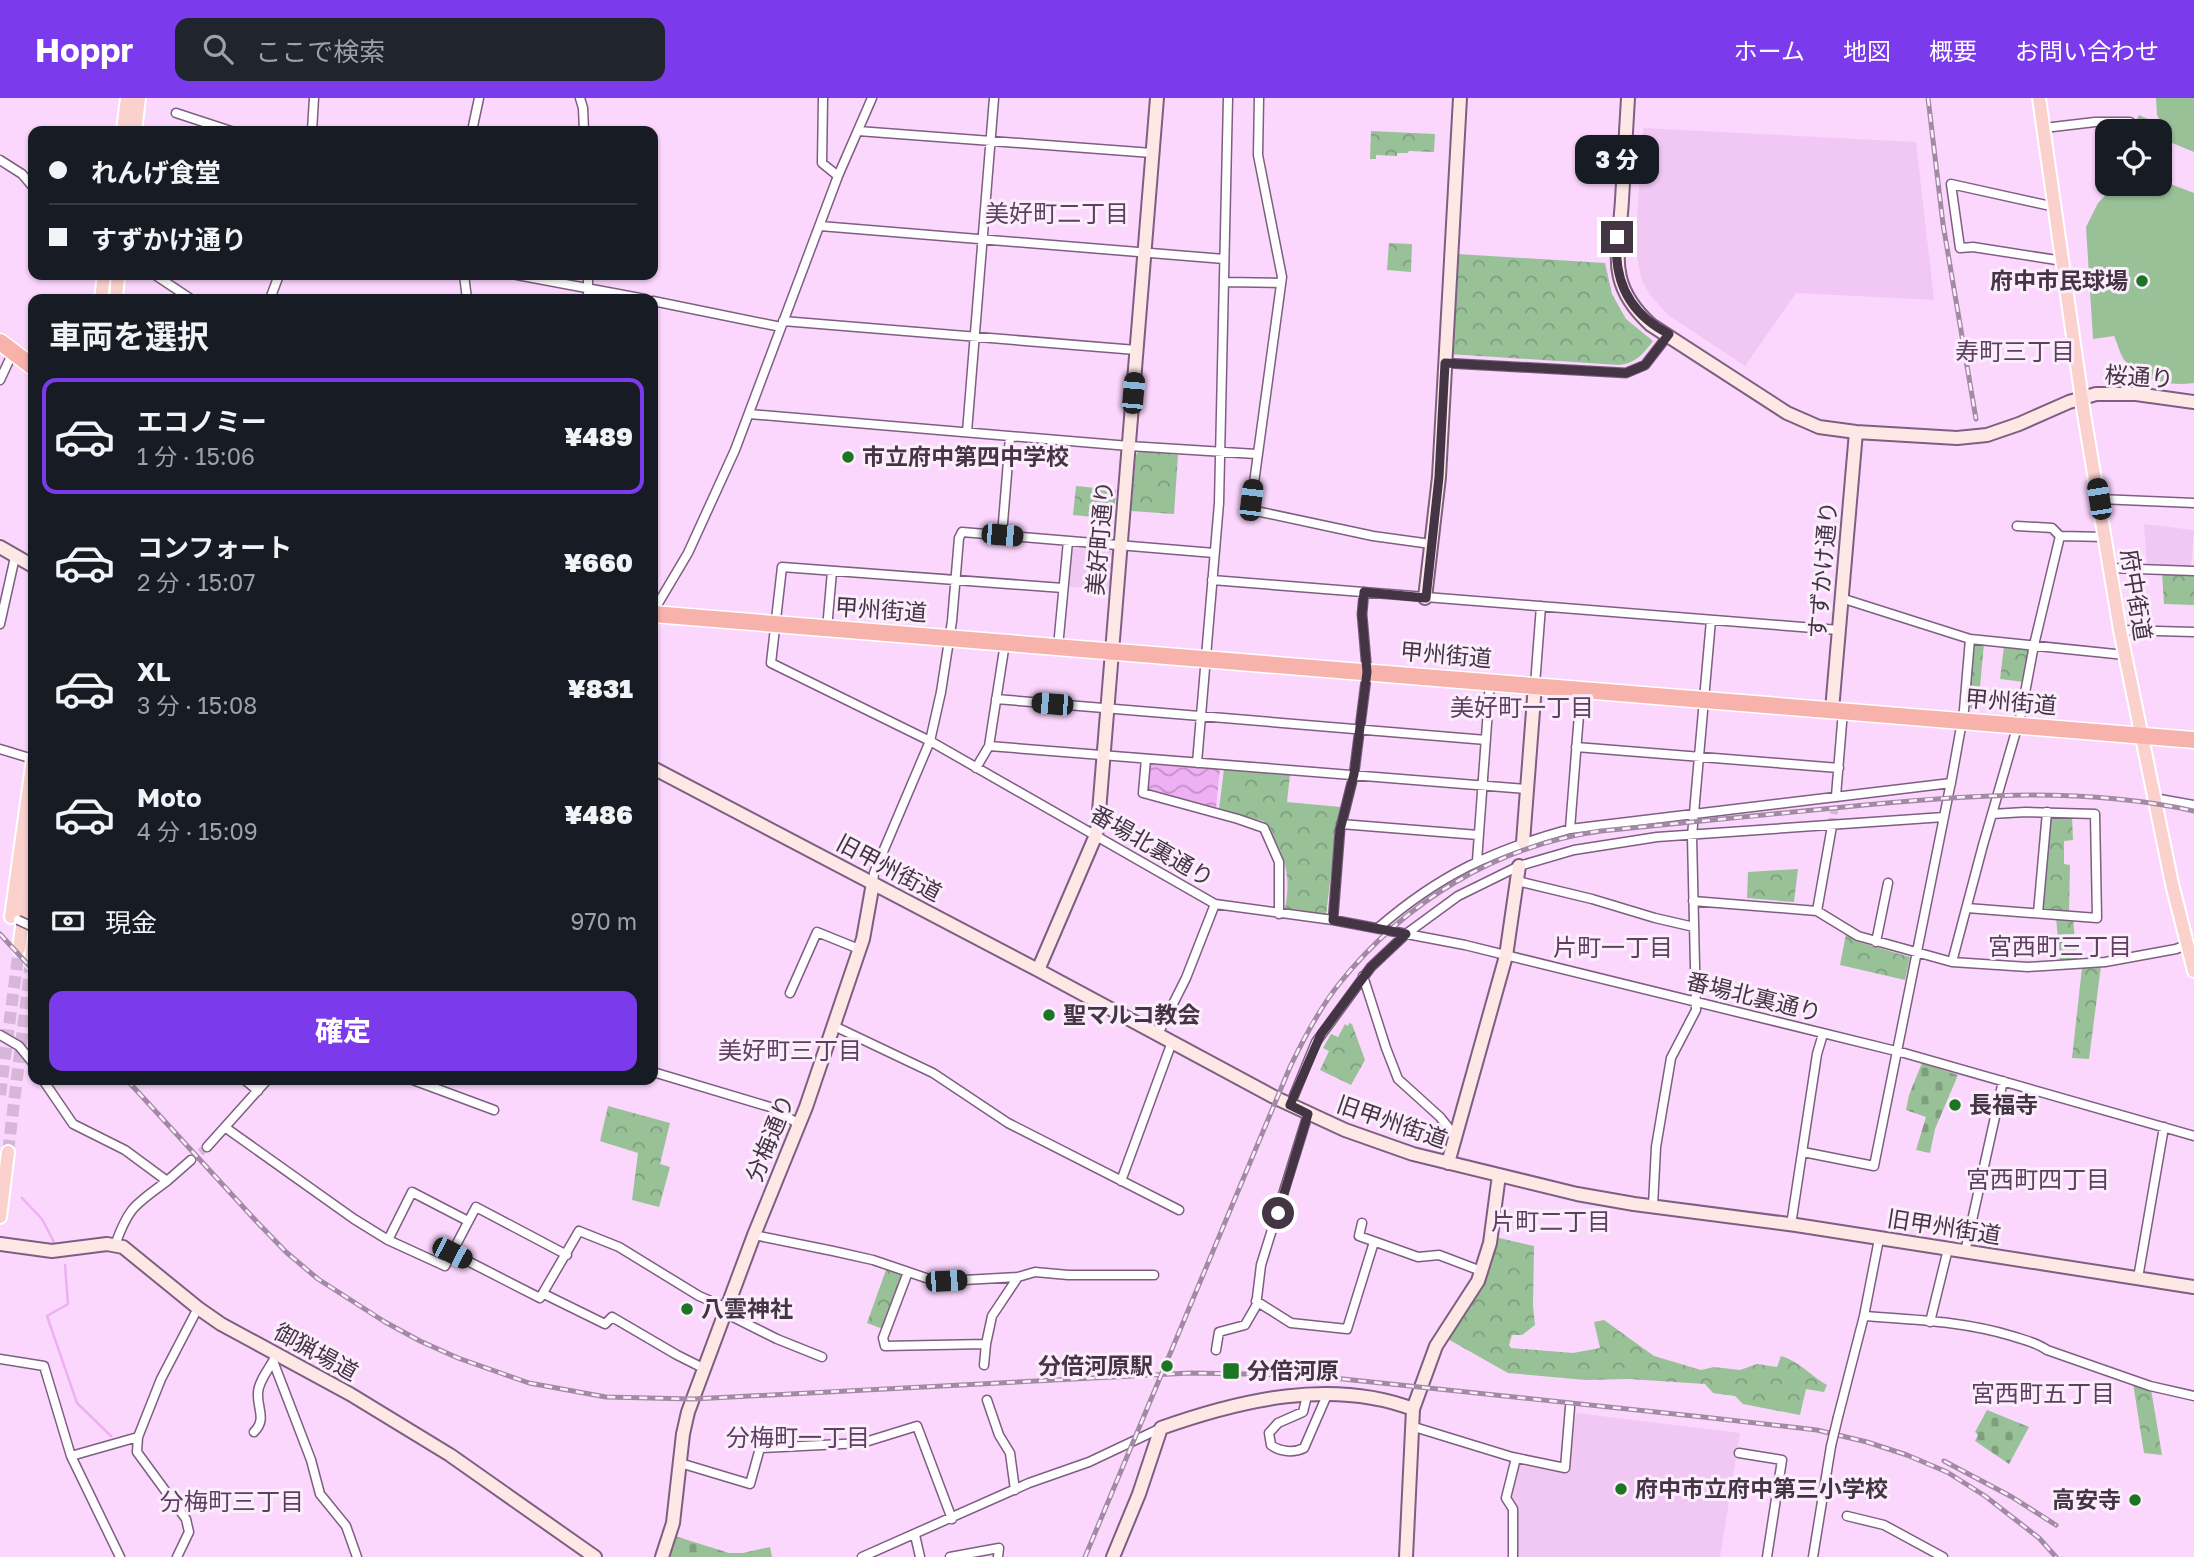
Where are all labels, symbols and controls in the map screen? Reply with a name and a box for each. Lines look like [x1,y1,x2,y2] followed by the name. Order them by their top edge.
[175,18,665,81] search box
[35,30,133,69] text: Hoppr
[199,30,237,68] icon: search
[255,36,385,67] text: ここで検索
[1734,36,1805,65] text: ホーム
[1843,36,1891,65] text: 地図
[1929,36,1977,65] text: 概要
[2015,36,2159,65] text: お問い合わせ
[2095,119,2172,196] map controls
[2095,119,2172,196] button: locate
[1575,136,1659,184] callout: 3 分
[1595,145,1639,173] text: 3 分
[91,157,221,188] text: れんげ食堂
[985,198,1129,227] district label: 美好町二丁目
[1601,221,1633,253] route end
[91,224,247,255] text: すずかけ通り
[1990,266,2128,294] place label: 府中市民球場
[2134,273,2150,289] marker: 府中市民球場
[49,317,209,355] text: 車両を選択
[1955,336,2075,365] district label: 寿町三丁目
[2104,360,2174,392] street label: 桜通り
[1121,371,1146,415] car
[53,405,116,468] icon: car
[137,406,267,437] text: エコノミー
[564,421,633,452] text: ¥489
[137,442,255,470] text: 1 分 · 15:06
[862,442,1069,470] place label: 市立府中第四中学校
[840,449,856,465] marker: 市立府中第四中学校
[2086,477,2113,521] car
[1239,478,1264,522] car
[1080,479,1118,596] street label: 美好町通り
[1802,500,1842,640] street label: すずかけ通り
[981,523,1024,547] car
[53,531,116,594] icon: car
[137,532,292,563] text: コンフォート
[564,547,633,578] text: ¥660
[2116,547,2158,642] street label: 府中街道
[137,568,255,596] text: 2 分 · 15:07
[834,592,928,626] street label: 甲州街道
[1399,636,1493,672] street label: 甲州街道
[137,656,171,687] text: XL
[53,657,116,720] icon: car
[568,673,633,704] text: ¥831
[1964,683,2058,719] street label: 甲州街道
[137,691,257,719] text: 3 分 · 15:08
[1031,692,1074,716] car
[1450,692,1594,721] district label: 美好町一丁目
[137,782,202,813] text: Moto
[53,783,116,846] icon: car
[564,799,633,830] text: ¥486
[1086,799,1219,892] street label: 番場北裏通り
[137,817,258,845] text: 4 分 · 15:09
[832,828,947,906] street label: 旧甲州街道
[49,902,87,940] icon: cash
[105,907,157,938] text: 現金
[571,907,637,935] text: 970 m
[1988,931,2132,960] district label: 宮西町三丁目
[1553,932,1673,961] district label: 片町一丁目
[1684,966,1825,1026] street label: 番場北裏通り
[49,991,637,1071] button: 確定
[1063,1000,1201,1028] place label: 聖マルコ教会
[1041,1007,1057,1023] marker: 聖マルコ教会
[718,1035,862,1064] district label: 美好町三丁目
[1333,1089,1451,1153] street label: 旧甲州街道
[739,1090,799,1186] street label: 分梅通り
[1969,1090,2038,1118] place label: 長福寺
[1947,1097,1963,1113] marker: 長福寺
[1966,1164,2110,1193] district label: 宮西町四丁目
[1262,1197,1294,1229] route start
[1885,1203,2003,1249] street label: 旧甲州街道
[1491,1206,1611,1235] district label: 片町二丁目
[429,1234,476,1272] car
[925,1269,968,1293] car
[701,1294,793,1322] place label: 八雲神社
[679,1301,695,1317] marker: 八雲神社
[269,1317,364,1386] street label: 御猟場道
[1038,1351,1153,1379] place label: 分倍河原駅
[1247,1356,1339,1384] place label: 分倍河原
[1159,1358,1175,1374] marker: 分倍河原駅
[1221,1361,1241,1381] marker: 分倍河原
[1971,1378,2115,1407] district label: 宮西町五丁目
[726,1422,870,1451] district label: 分梅町一丁目
[1635,1474,1888,1502] place label: 府中市立府中第三小学校
[1613,1481,1629,1497] marker: 府中市立府中第三小学校
[2052,1485,2121,1513] place label: 高安寺
[160,1486,304,1515] district label: 分梅町三丁目
[2127,1492,2143,1508] marker: 高安寺

